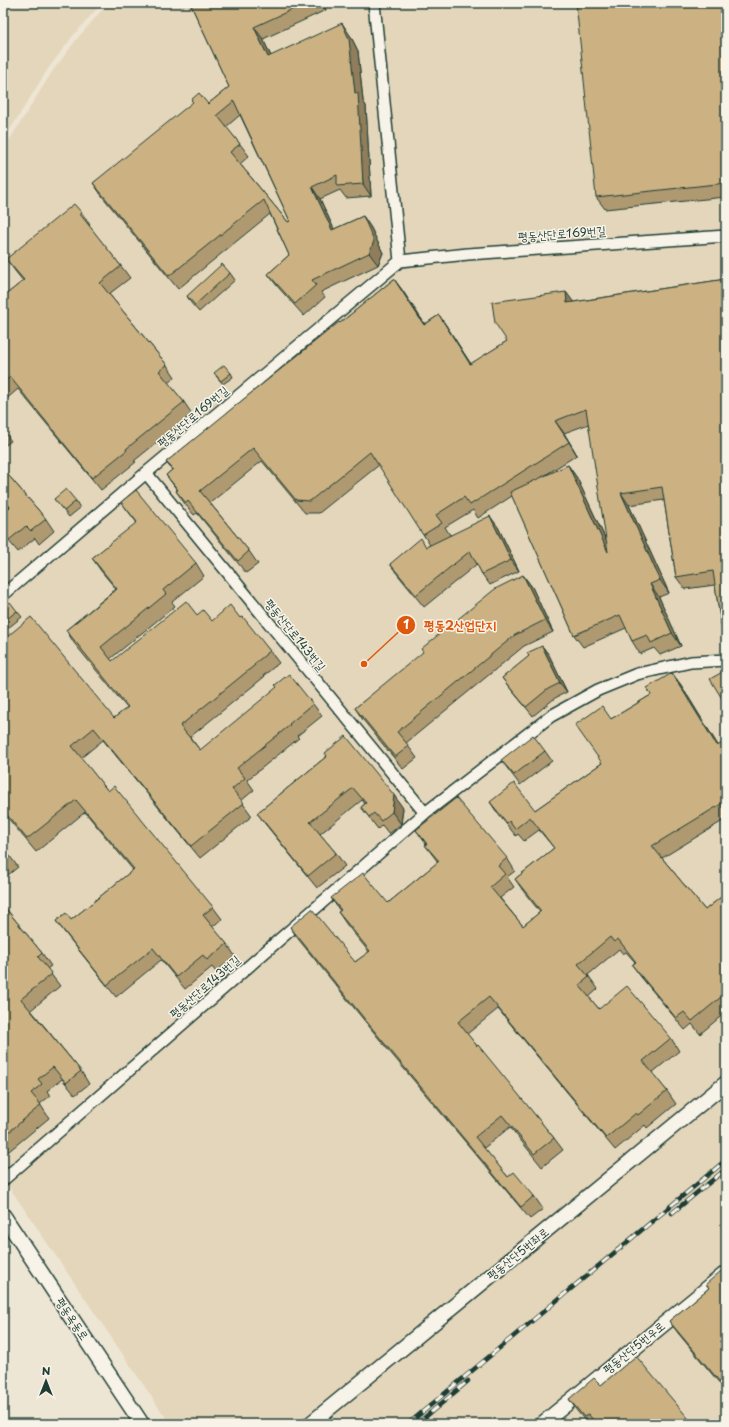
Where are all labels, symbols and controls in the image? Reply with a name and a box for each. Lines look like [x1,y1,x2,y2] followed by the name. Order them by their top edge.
[517,221,607,245] street label: 평동산단로169번길
[153,381,232,451] street label: 평동산단로169번길
[261,594,331,675] street label: 평동산단로143번길
[396,613,504,638] callout: 평동2산업단지
[403,615,409,633] text: 1
[424,615,496,634] text: 평동2산업단지
[165,950,244,1022] street label: 평동산단로143번길
[482,1223,552,1284] street label: 평동산단5번좌로
[52,1293,94,1343] street label: 평동옥동로
[598,1317,668,1378] street label: 평동산단5번우로
[26,1361,66,1401] north arrow
[42,1362,51,1379] text: N

